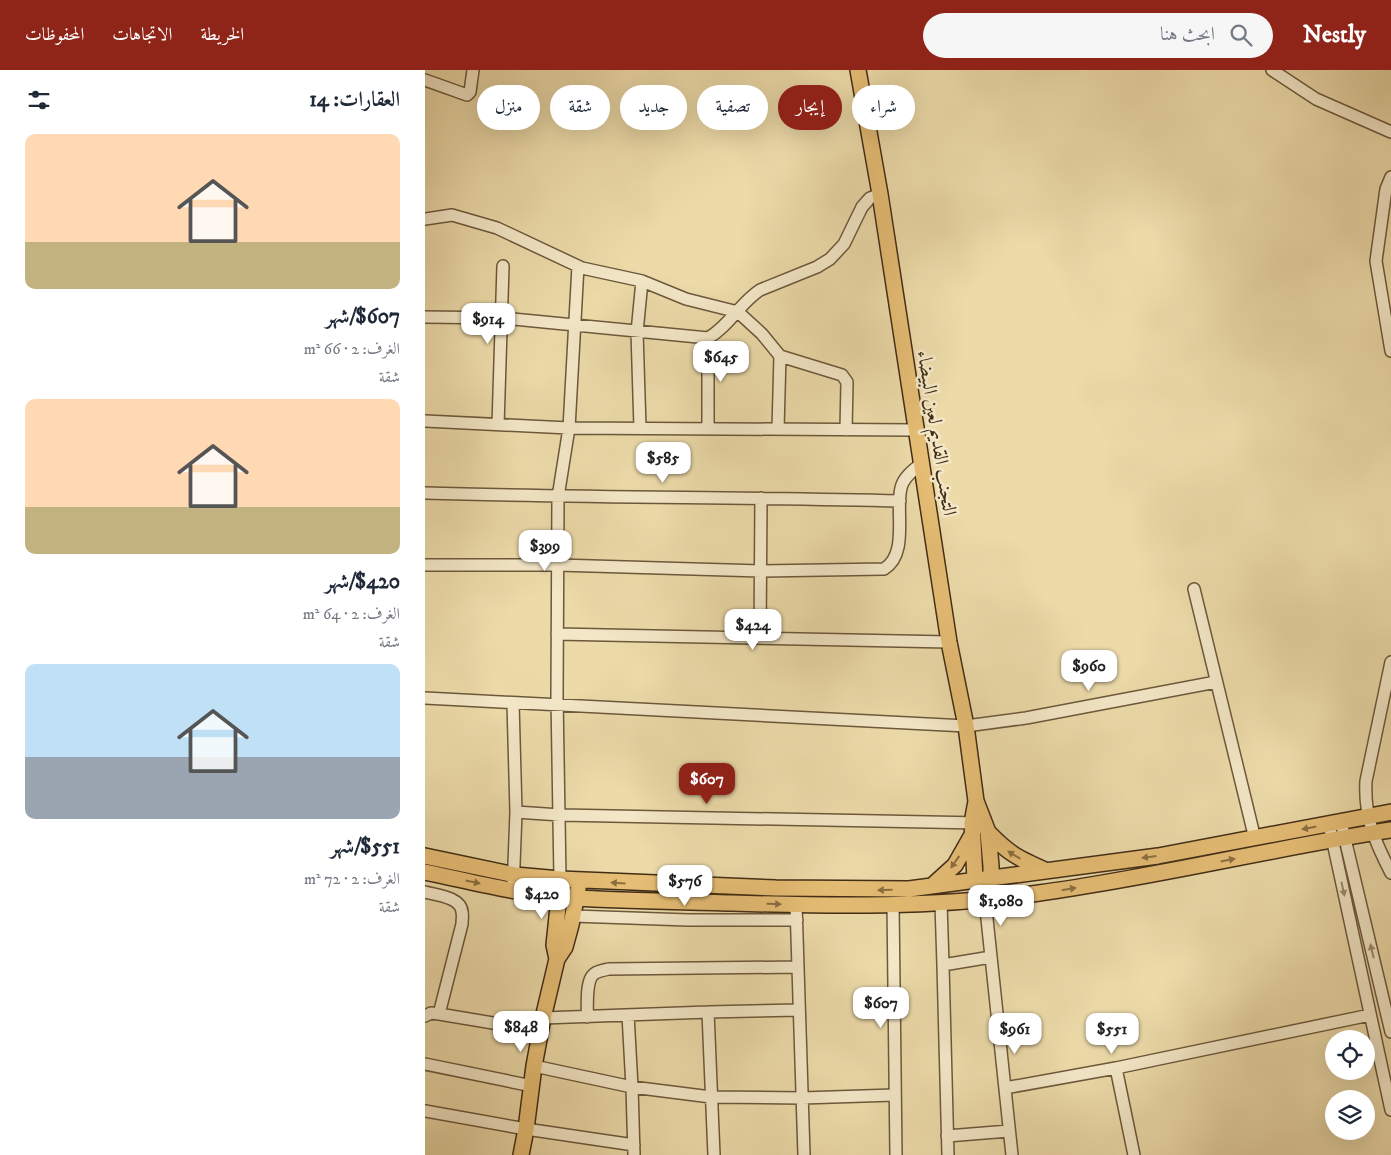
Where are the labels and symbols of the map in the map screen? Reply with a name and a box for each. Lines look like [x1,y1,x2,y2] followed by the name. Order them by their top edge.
[458,302,518,345] pin: $914
[691,340,751,383] pin: $645
[907,348,961,518] street label: التجنب القديم لعين البيضاء
[633,442,693,484] pin: $585
[515,530,575,572] pin: $399
[723,608,783,651] pin: $424
[1059,650,1119,692] pin: $960
[677,762,737,805] pin: $607
[1301,824,1316,832] one-way arrow
[1008,851,1021,860] one-way arrow
[1141,853,1157,861] one-way arrow
[950,855,960,869] one-way arrow
[1221,855,1237,863] one-way arrow
[655,864,715,907] pin: $576
[465,878,480,886] one-way arrow
[512,878,572,920] pin: $420
[609,878,625,886] one-way arrow
[1339,881,1347,896] one-way arrow
[960,884,1042,927] pin: $1,080
[1061,885,1077,893] one-way arrow
[877,886,893,894] one-way arrow
[766,900,782,908] one-way arrow
[1368,943,1376,958] one-way arrow
[851,986,911,1029] pin: $607
[491,1010,551,1053] pin: $848
[985,1012,1045,1055] pin: $961
[1082,1012,1142,1055] pin: $551

